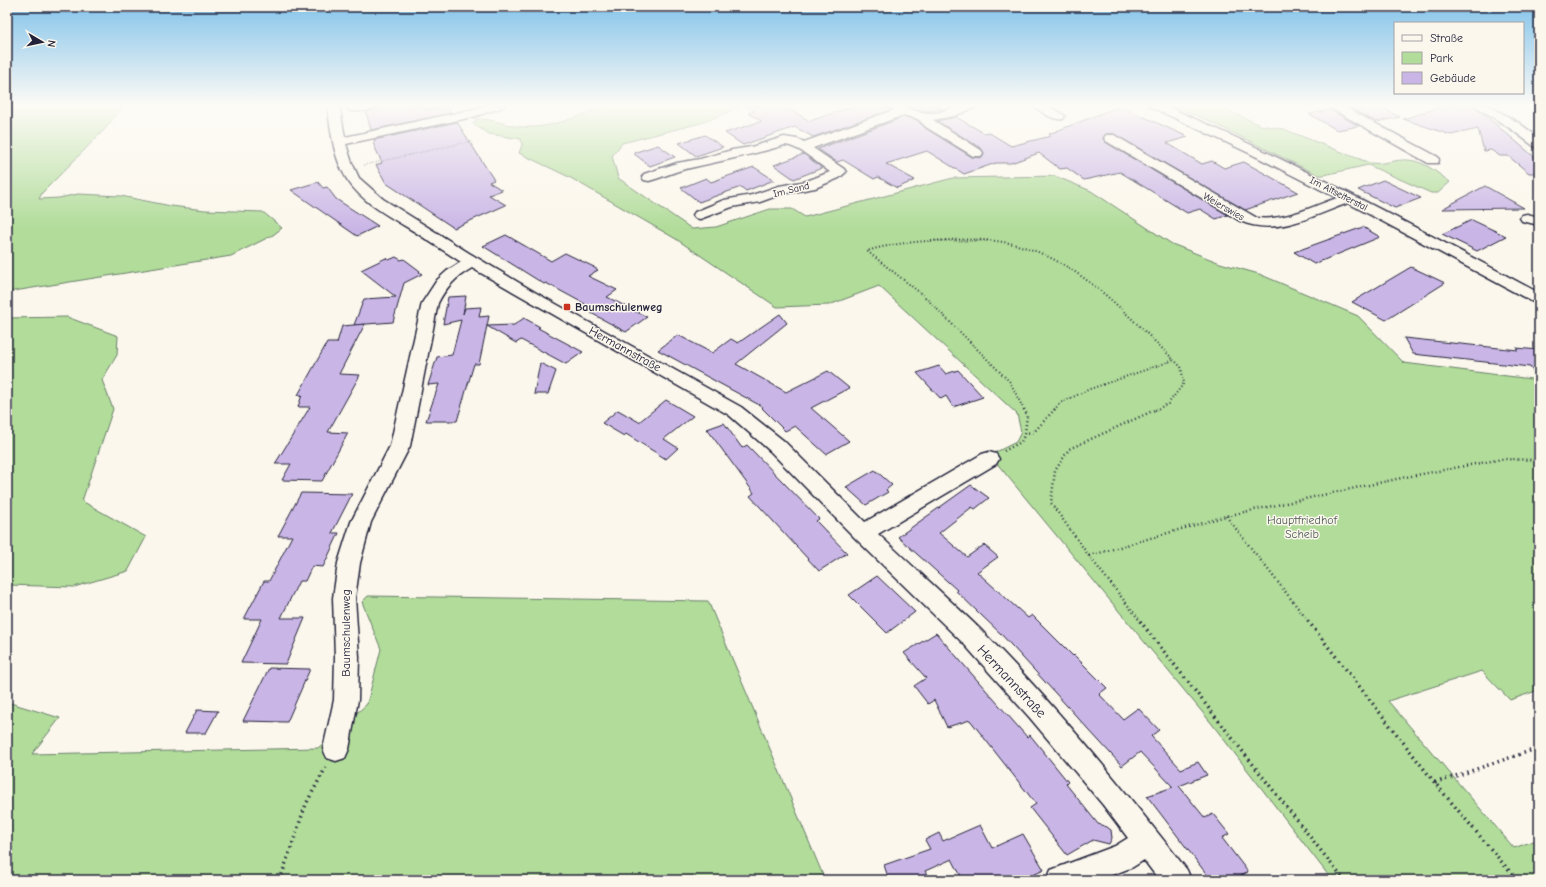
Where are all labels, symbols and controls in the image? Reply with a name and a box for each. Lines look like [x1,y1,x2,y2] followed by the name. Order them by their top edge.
[22,22,62,62] north arrow
[1394,22,1524,94] legend
[1430,31,1463,45] text: Straße
[44,39,58,48] text: N
[1430,51,1453,65] text: Park
[1430,71,1476,85] text: Gebäude
[1308,174,1370,214] street label: Im Altseiterstal
[772,180,811,200] street label: Im Sand
[1201,190,1246,224] street label: Weierswies
[575,300,663,314] place label: Baumschulenweg
[562,302,572,312] marker: Baumschulenweg
[586,323,664,375] street label: Hermannstraße
[1267,513,1338,541] park label: Hauptfriedhof Scheib
[339,589,353,677] street label: Baumschulenweg
[973,641,1050,721] street label: Hermannstraße

